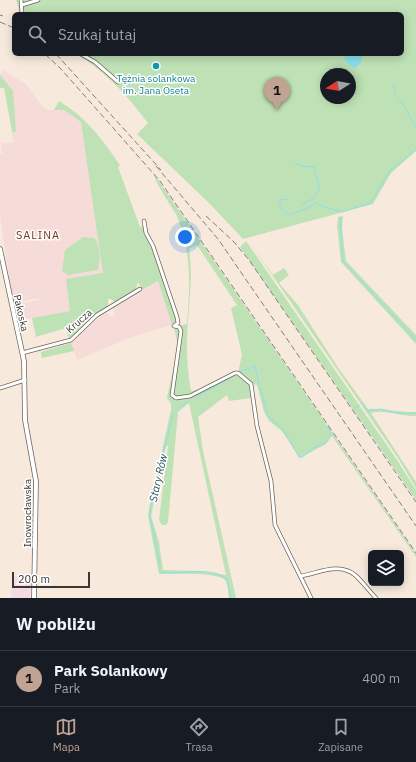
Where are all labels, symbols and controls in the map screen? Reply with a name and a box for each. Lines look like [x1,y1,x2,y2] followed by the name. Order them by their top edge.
[12,12,404,56] search box
[26,23,48,45] icon: search
[58,25,136,44] text: Szukaj tutaj
[151,61,161,71] marker: Tężnia solankowa im. Jana Oseta
[320,68,356,104] north arrow
[117,72,196,97] place label: Tężnia solankowa im. Jana Oseta
[264,77,290,110] pin: 1
[175,227,195,247] your location
[16,228,60,242] district label: SALINA
[10,293,32,333] street label: Pakoska
[63,306,95,336] street label: Krucza
[146,452,170,503] water label: Stary Rów
[21,478,34,547] street label: Inowrocławska
[368,550,404,586] map controls
[368,550,404,586] button: layers
[12,570,90,589] scale bar
[18,572,50,586] text: 200 m
[16,613,96,635] text: W pobliżu
[54,661,167,680] text: Park Solankowy
[25,670,33,687] text: 1
[362,670,400,687] text: 400 m
[54,680,80,697] text: Park
[53,716,80,754] tab: Mapa
[186,716,213,754] tab: Trasa
[318,716,363,754] tab: Zapisane

